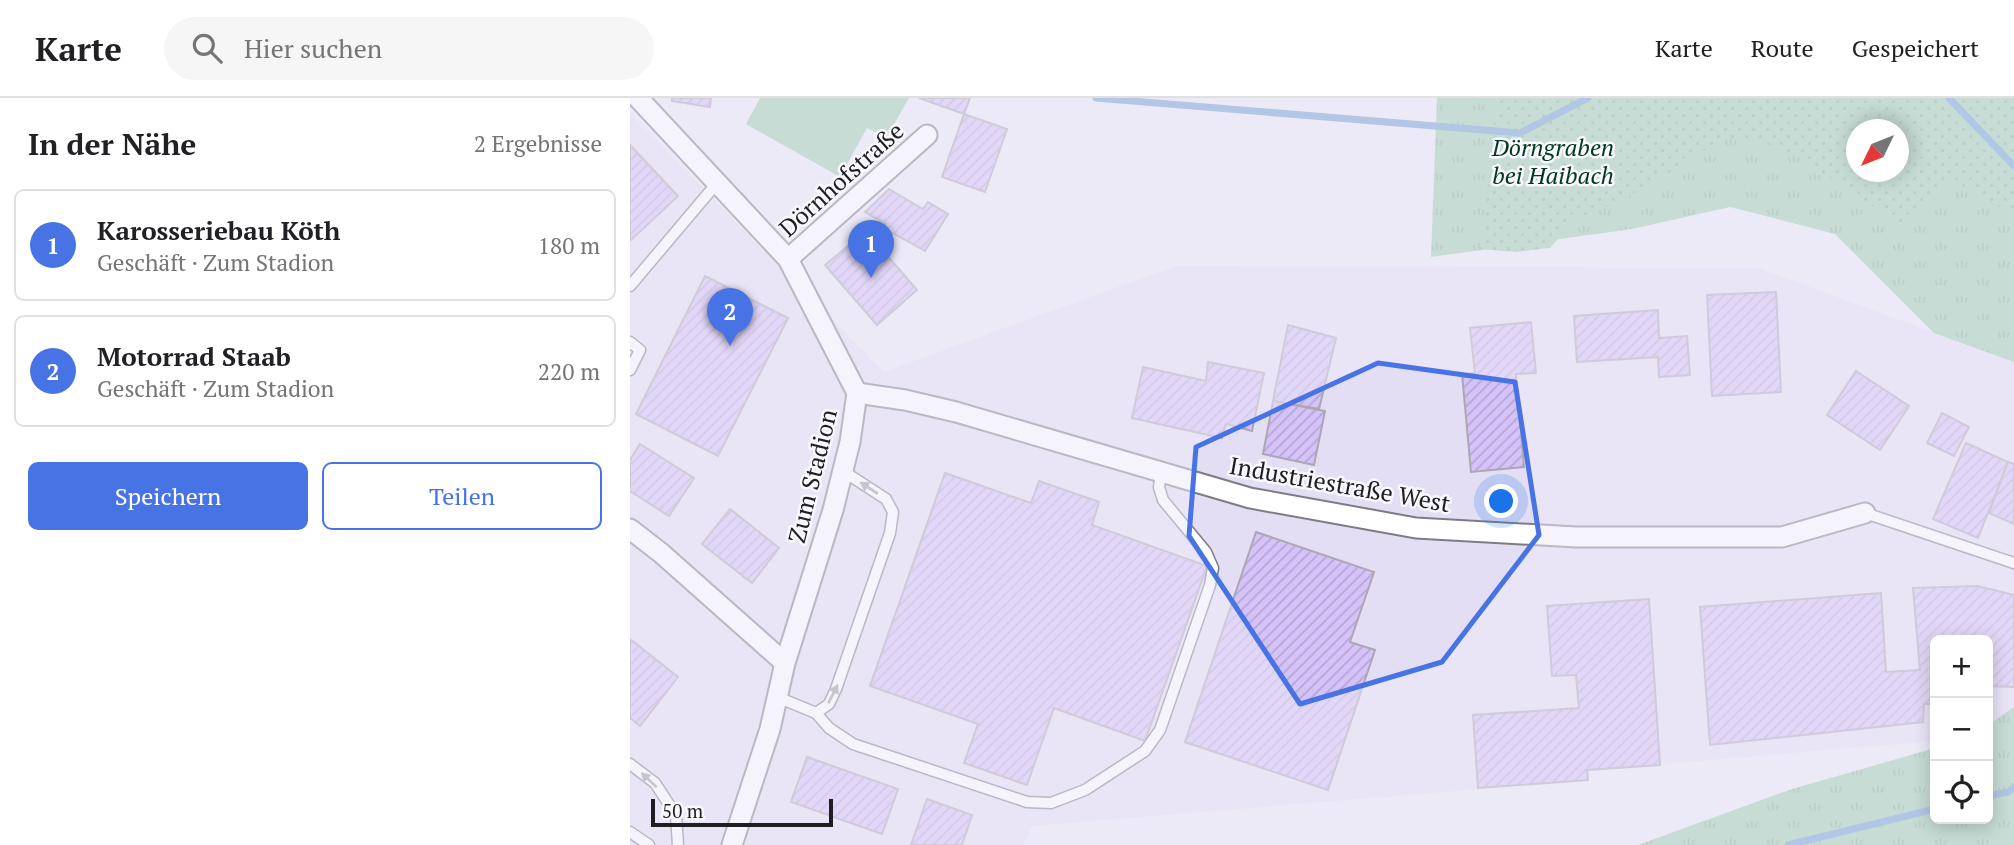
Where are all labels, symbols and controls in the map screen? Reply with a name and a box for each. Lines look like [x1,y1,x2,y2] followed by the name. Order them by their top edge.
[164,17,654,80] search box
[35,27,122,70] text: Karte
[188,29,226,67] icon: search
[244,31,382,65] text: Hier suchen
[1655,32,1713,64] text: Karte
[1751,32,1814,64] text: Route
[1852,32,1979,64] text: Gespeichert
[772,114,910,244] street label: Dörnhofstraße
[1846,119,1909,182] north arrow
[28,124,196,164] text: In der Nähe
[474,128,602,159] text: 2 Ergebnisse
[1491,131,1614,191] park label: Dörngraben bei Haibach
[97,213,340,247] text: Karosseriebau Köth
[848,220,894,278] pin: 1
[47,230,60,261] text: 1
[538,230,600,261] text: 180 m
[97,247,334,278] text: Geschäft · Zum Stadion
[707,288,753,346] pin: 2
[97,339,291,373] text: Motorrad Staab
[47,356,60,387] text: 2
[538,356,600,387] text: 220 m
[97,373,334,404] text: Geschäft · Zum Stadion
[780,406,844,546] street label: Zum Stadion
[1227,449,1453,519] street label: Industriestraße West
[28,462,308,530] button: Speichern
[322,462,602,530] button: Teilen
[860,482,879,495] one-way arrow
[1484,484,1518,518] your location
[1930,635,1993,824] map controls
[1930,635,1993,698] button: +
[827,684,838,704] one-way arrow
[1930,698,1993,761] button: −
[1930,761,1993,824] button: locate
[640,772,658,788] one-way arrow
[651,796,833,828] scale bar
[662,798,703,823] text: 50 m

